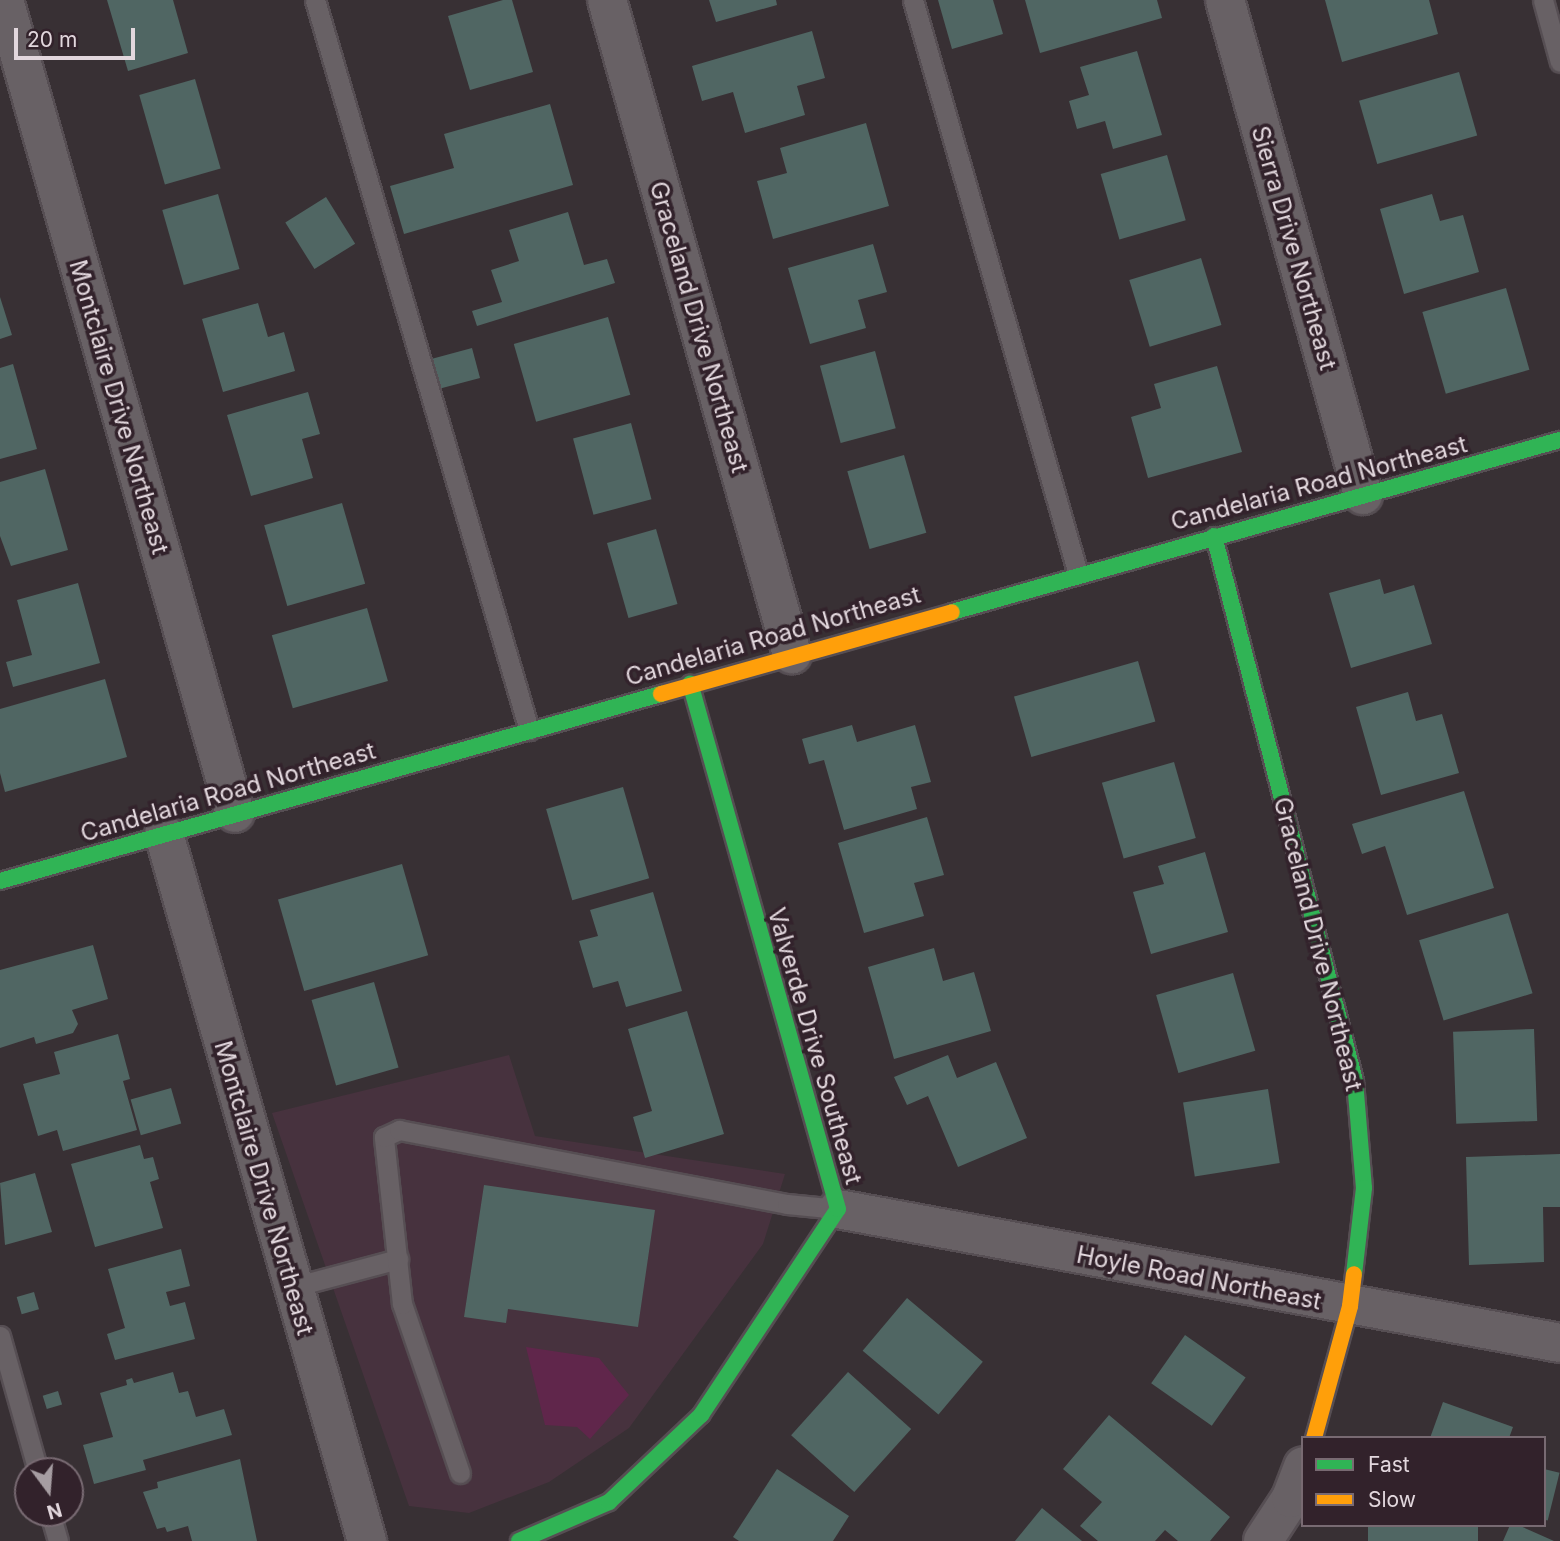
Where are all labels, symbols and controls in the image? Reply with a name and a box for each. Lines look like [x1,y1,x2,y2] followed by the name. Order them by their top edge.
[18,14,138,58] scale bar
[27,27,77,52] text: 20 m
[1245,123,1343,373] street label: Sierra Drive Northeast
[644,178,754,476] street label: Graceland Drive Northeast
[63,257,175,557] street label: Montclaire Drive Northeast
[1168,430,1470,536] street label: Candelaria Road Northeast
[622,580,924,692] street label: Candelaria Road Northeast
[77,736,379,848] street label: Candelaria Road Northeast
[1268,794,1368,1094] street label: Graceland Drive Northeast
[762,904,868,1188] street label: Valverde Drive Southeast
[208,1038,320,1338] street label: Montclaire Drive Northeast
[1074,1240,1324,1316] street label: Hoyle Road Northeast
[1301,1436,1546,1527] legend
[1368,1452,1410,1477] text: Fast
[14,1457,84,1527] north arrow
[1368,1487,1416,1512] text: Slow
[44,1498,65,1524] text: N

